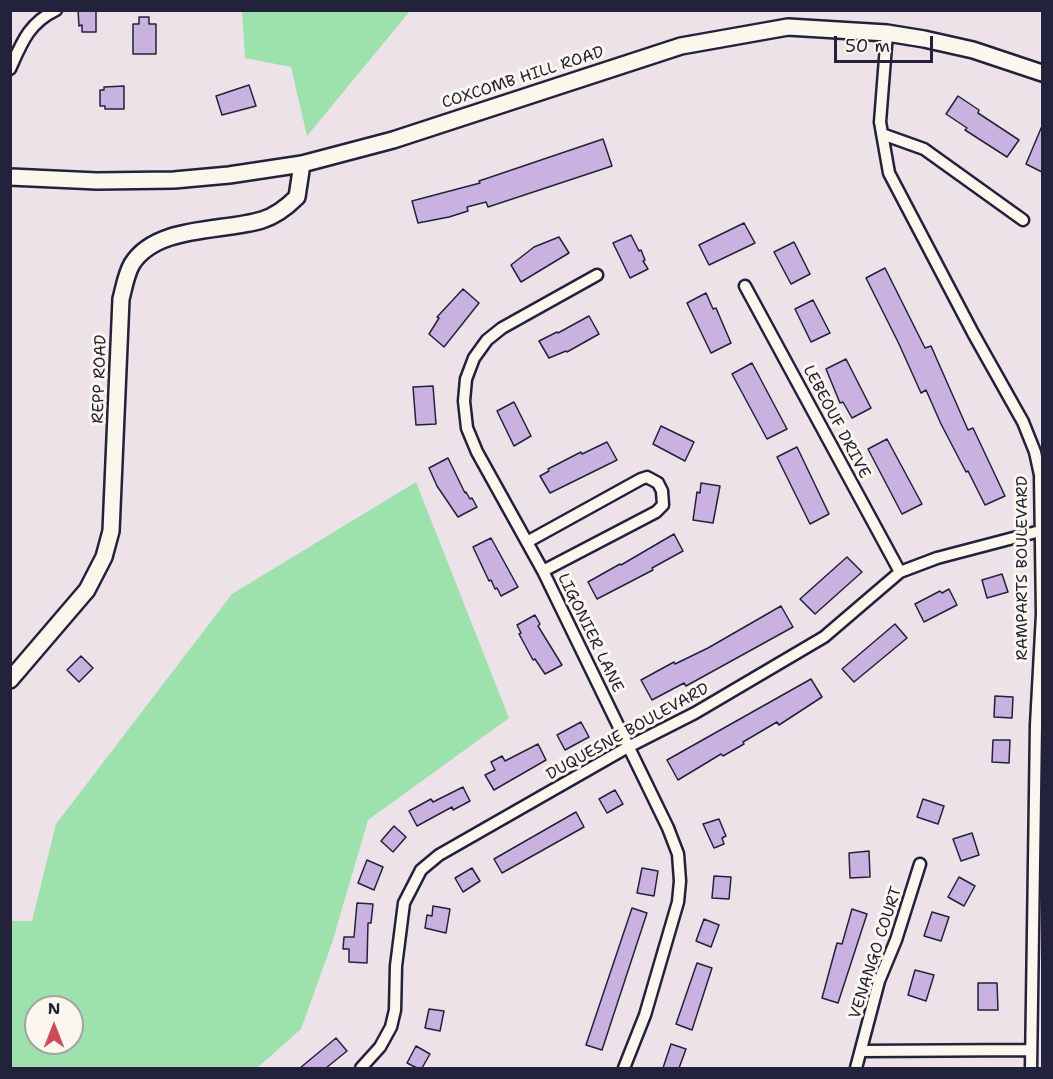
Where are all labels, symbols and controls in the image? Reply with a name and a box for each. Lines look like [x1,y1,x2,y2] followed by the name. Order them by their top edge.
[837,24,936,62] scale bar
[845,34,890,58] text: 50 m
[440,43,606,113] street label: COXCOMB HILL ROAD
[89,334,111,424] street label: REPP ROAD
[798,362,874,482] street label: LEBEOUF DRIVE
[1013,476,1033,660] street label: RAMPARTS BOULEVARD
[553,570,627,696] street label: LIGONIER LANE
[543,679,713,785] street label: DUQUESNE BOULEVARD
[846,884,906,1022] street label: VENANGO COURT
[24,995,84,1055] north arrow
[48,998,60,1019] text: N

